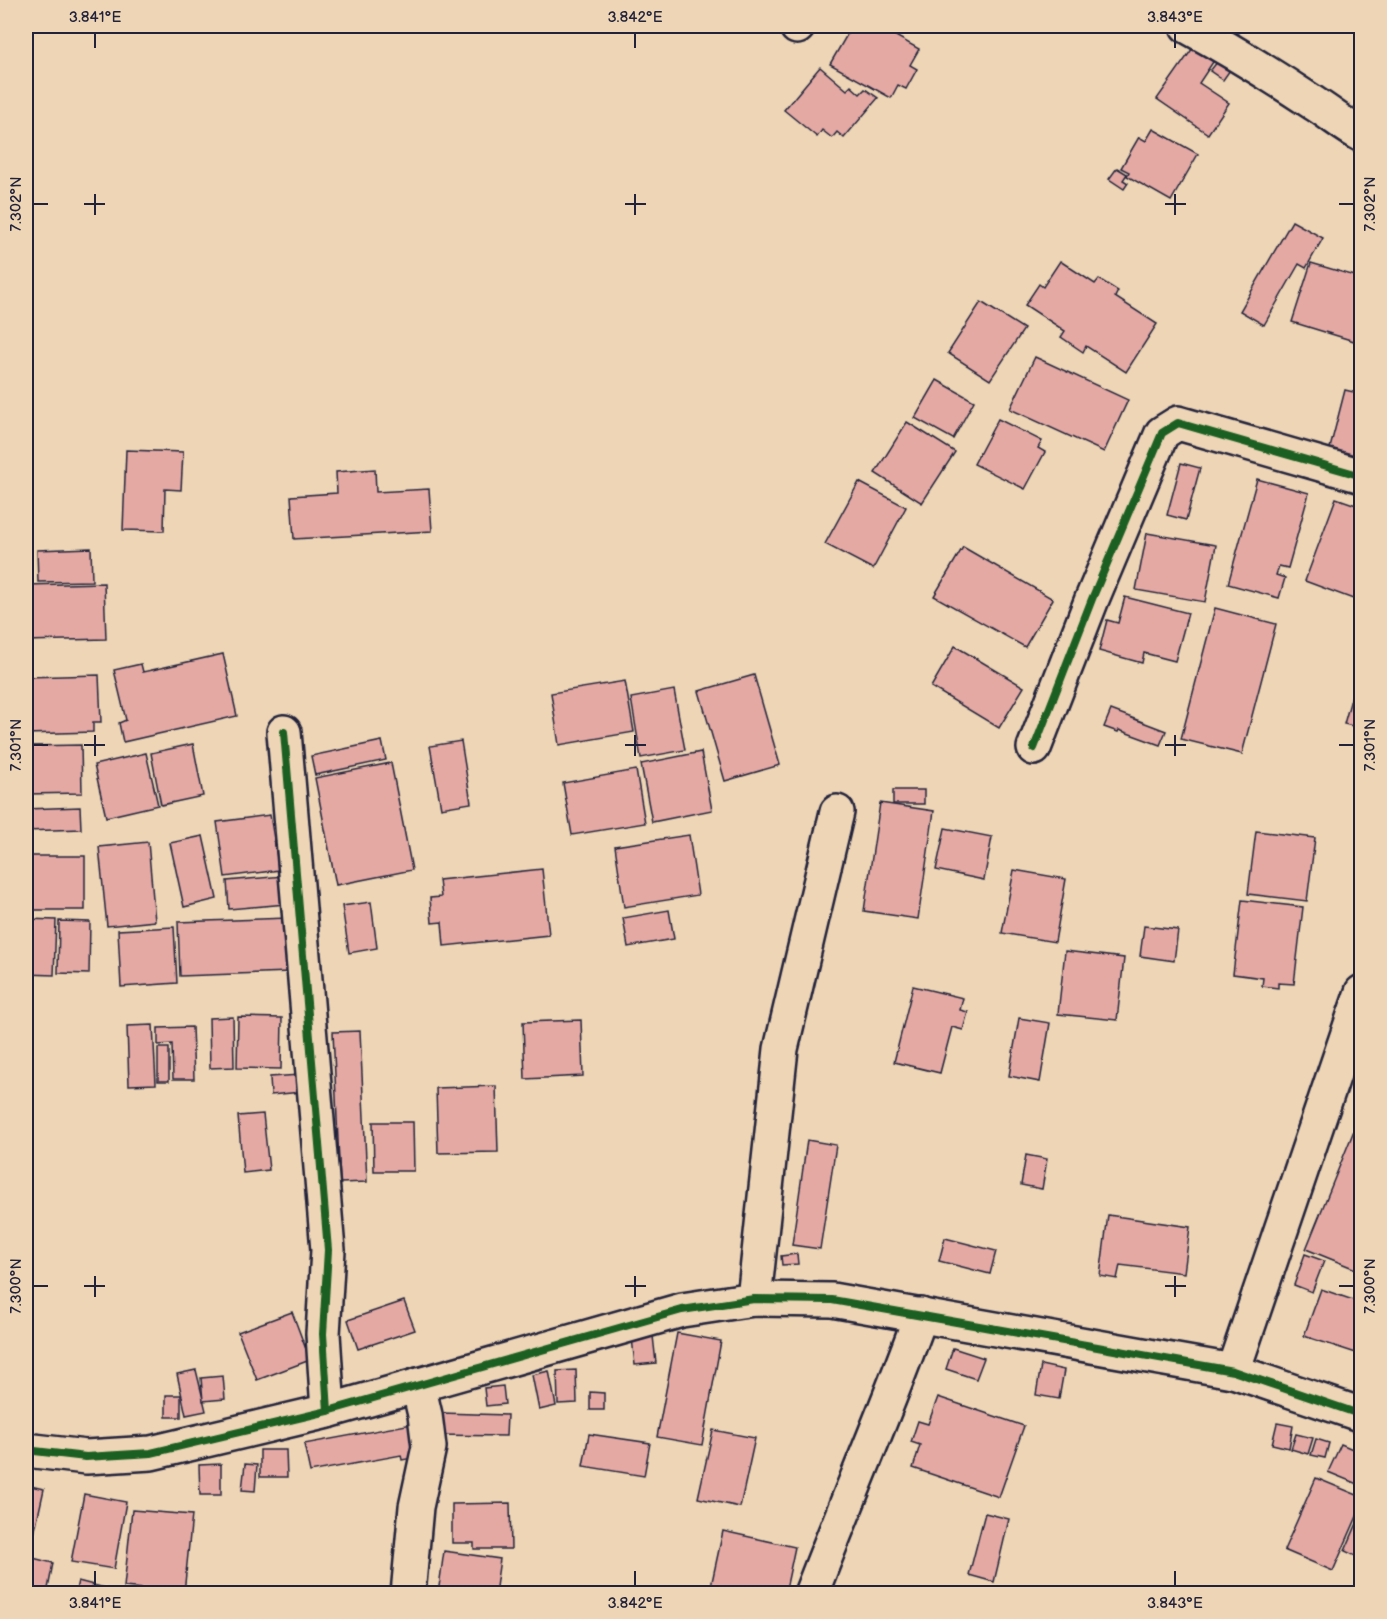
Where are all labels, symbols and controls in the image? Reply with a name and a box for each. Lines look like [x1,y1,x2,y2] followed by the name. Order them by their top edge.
[69,8,121,27] text: 3.841°E
[607,8,663,27] text: 3.842°E
[1147,8,1203,27] text: 3.843°E
[7,177,26,231] text: 7.302°N
[1361,177,1380,231] text: 7.302°N
[7,719,26,771] text: 7.301°N
[1361,719,1380,771] text: 7.301°N
[7,1258,26,1314] text: 7.300°N
[1361,1258,1380,1314] text: 7.300°N
[69,1594,121,1613] text: 3.841°E
[607,1594,663,1613] text: 3.842°E
[1147,1594,1203,1613] text: 3.843°E

